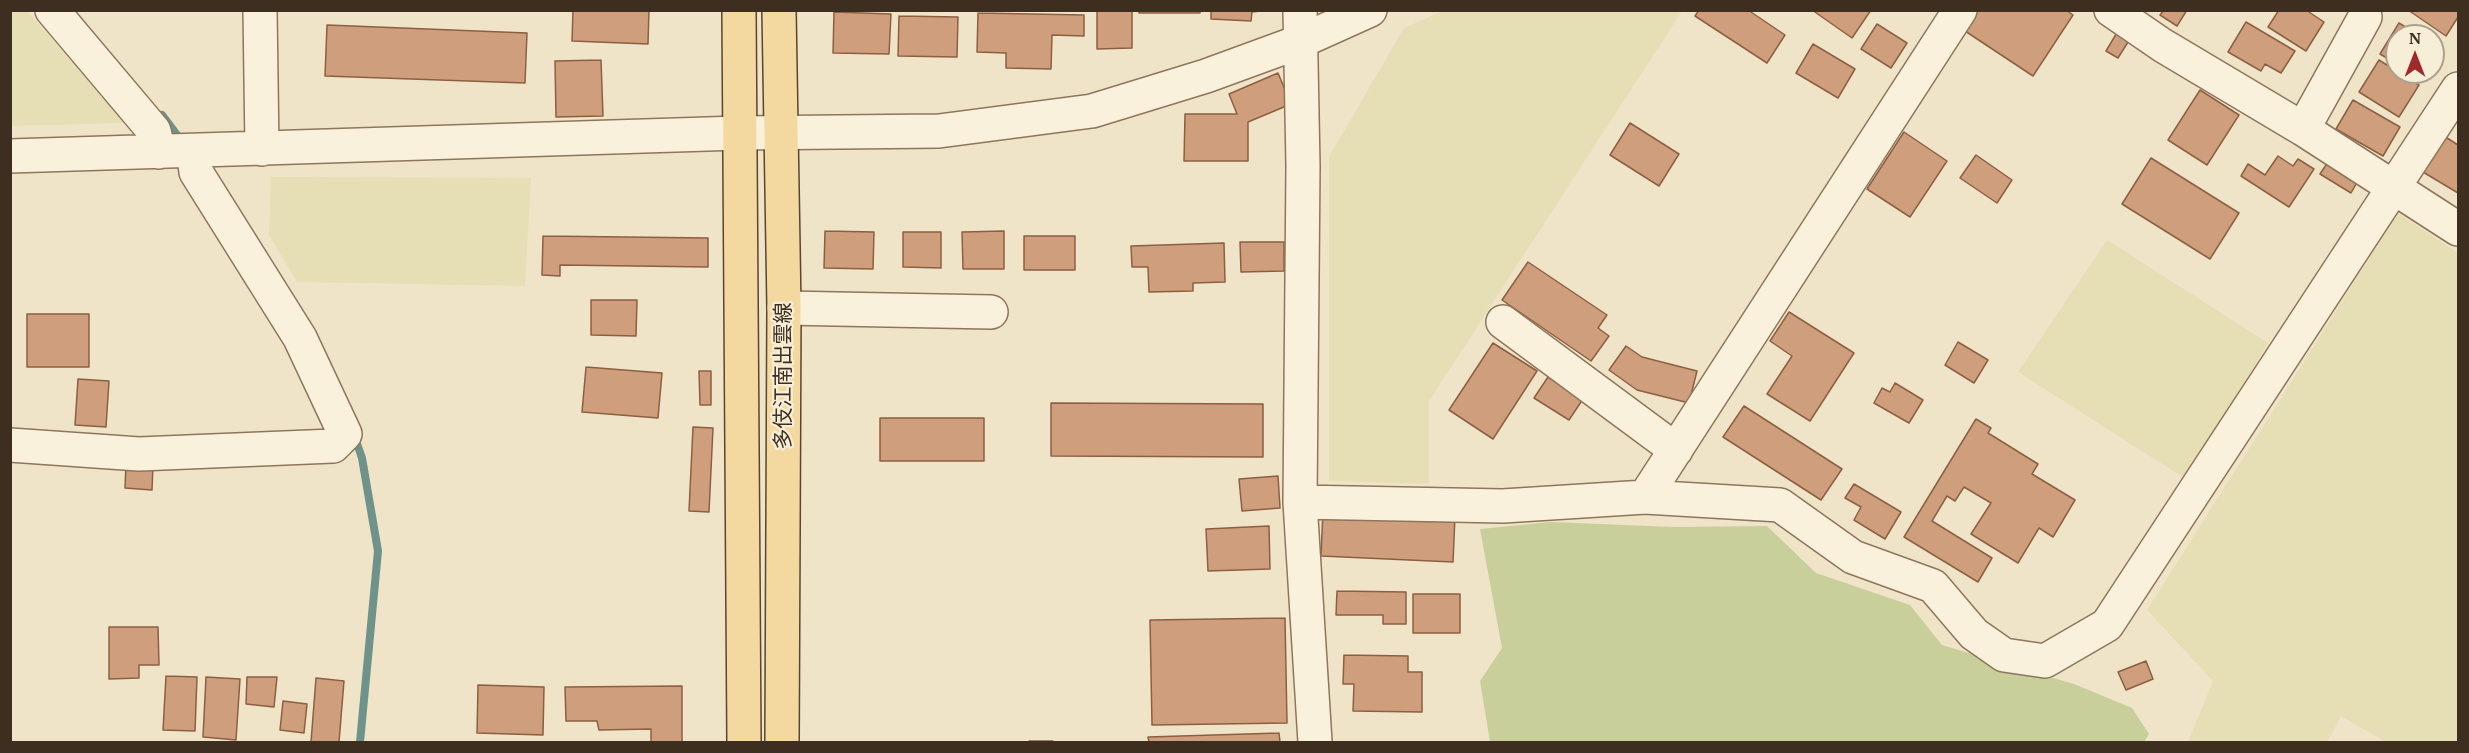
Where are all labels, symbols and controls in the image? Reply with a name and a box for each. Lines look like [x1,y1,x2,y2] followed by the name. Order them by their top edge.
[2385,24,2445,84] north arrow
[2409,27,2421,49] text: N
[771,303,797,449] street label: 多伎江南出雲線

